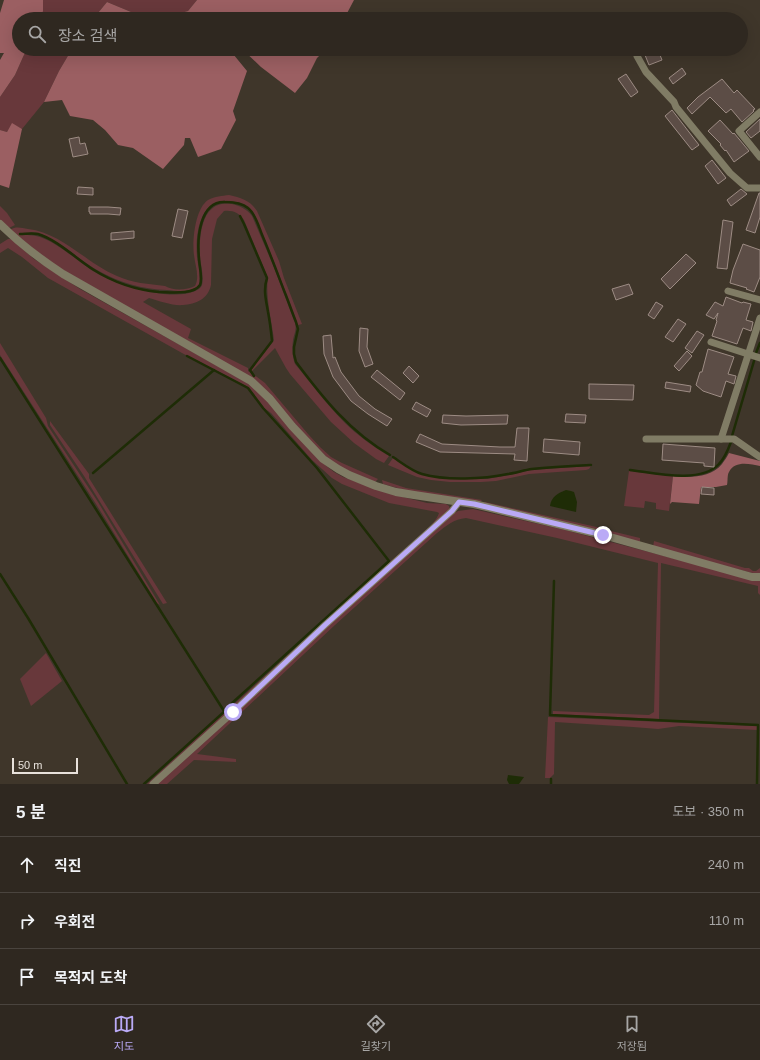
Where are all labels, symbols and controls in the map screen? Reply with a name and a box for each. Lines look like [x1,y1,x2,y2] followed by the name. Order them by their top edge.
[12,12,748,56] search box
[26,23,48,45] icon: search
[58,27,117,44] text: 장소 검색
[594,526,612,544] route end
[224,703,242,721] route start
[12,756,78,775] scale bar
[18,759,42,771] text: 50 m
[16,803,46,822] text: 5 분
[672,804,744,819] text: 도보 · 350 m
[16,854,38,876] icon: ahead
[54,857,82,874] text: 직진
[708,857,744,872] text: 240 m
[16,910,38,932] icon: right
[54,913,95,930] text: 우회전
[709,913,744,928] text: 110 m
[16,966,38,988] icon: arrive
[54,969,127,986] text: 목적지 도착
[113,1013,135,1053] tab: 지도
[361,1013,391,1053] tab: 길찾기
[617,1013,647,1053] tab: 저장됨

